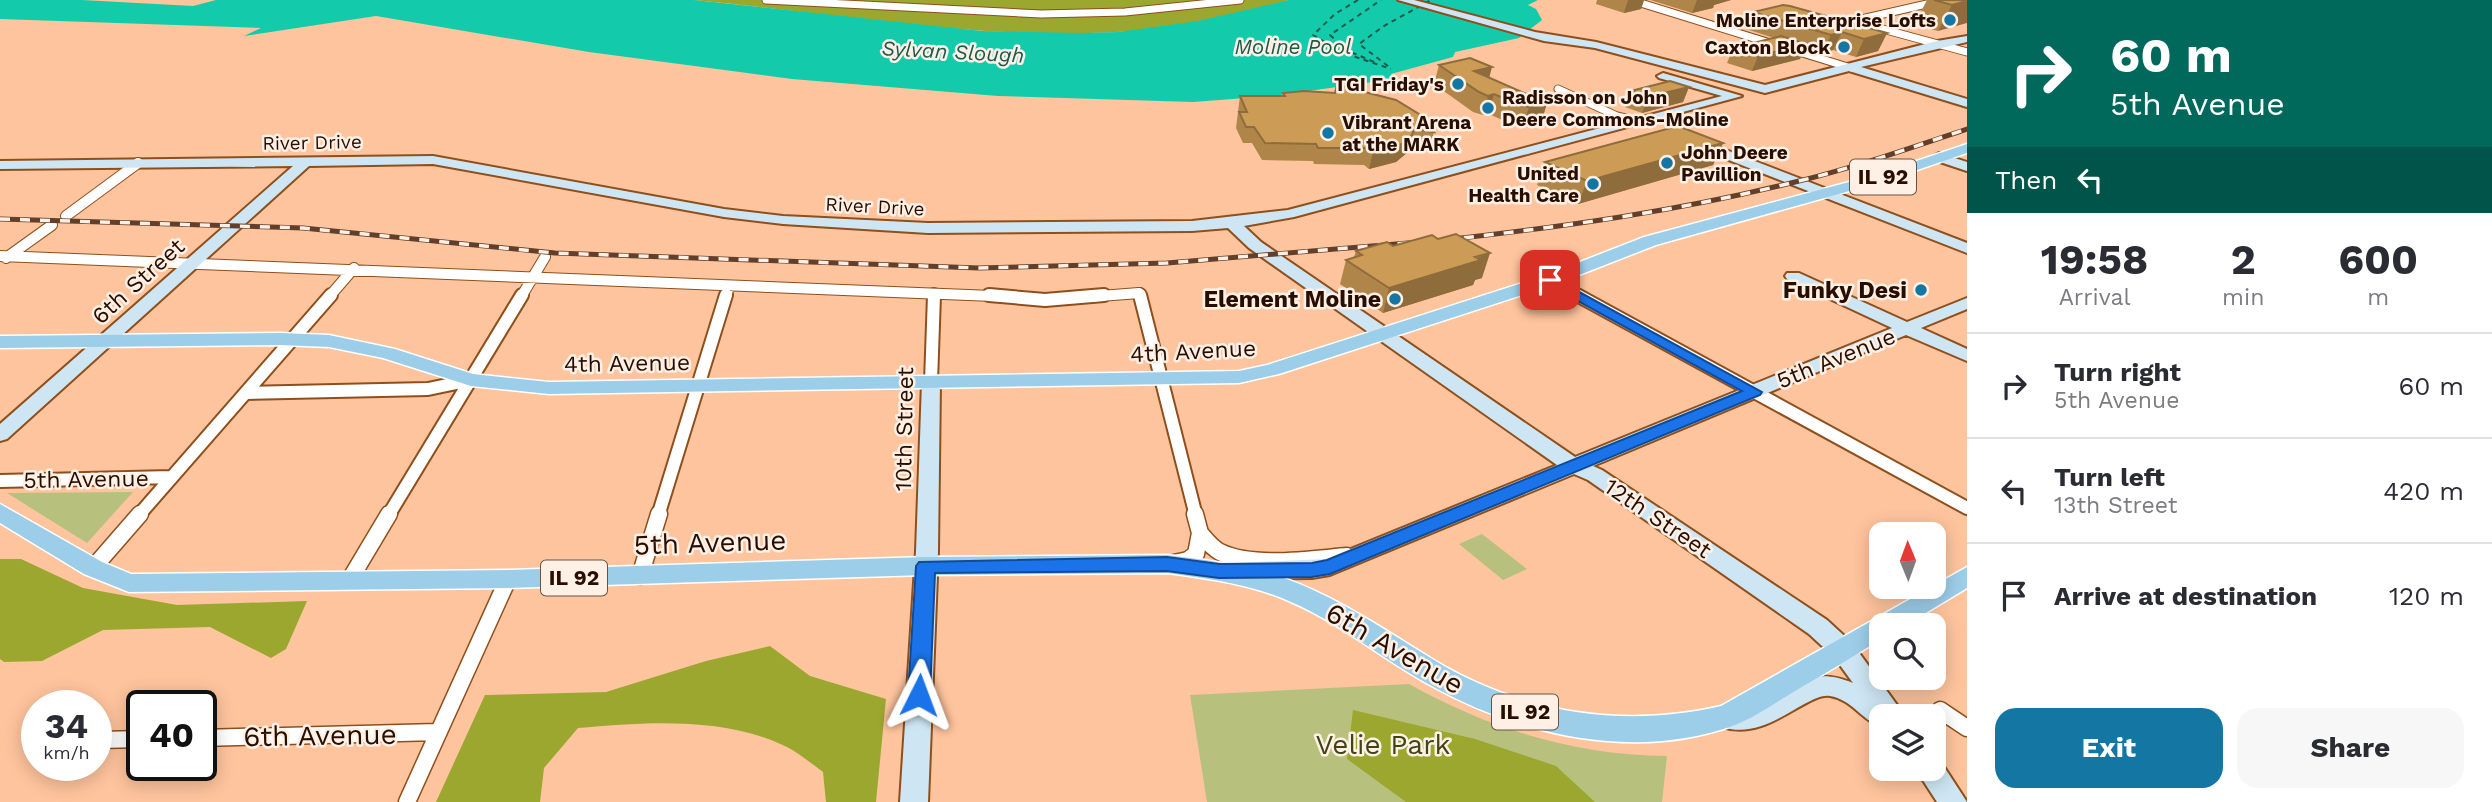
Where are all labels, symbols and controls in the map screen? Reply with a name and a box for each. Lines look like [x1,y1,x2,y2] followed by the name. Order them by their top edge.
[1716,9,1936,32] place label: Moline Enterprise Lofts
[1942,12,1958,28] marker: Moline Enterprise Lofts
[2110,26,2232,84] text: 60 m
[1995,28,2086,119] icon: right
[1234,34,1352,59] water label: Moline Pool
[881,35,1025,68] water label: Sylvan Slough
[1705,36,1830,59] place label: Caxton Block
[1836,39,1852,55] marker: Caxton Block
[1334,73,1444,96] place label: TGI Friday's
[1450,76,1466,92] marker: TGI Friday's
[2110,85,2285,123] text: 5th Avenue
[1502,86,1729,131] place label: Radisson on John Deere Commons-Moline
[1480,100,1496,116] marker: Radisson on John Deere Commons-Moline
[1342,111,1471,156] place label: Vibrant Arena at the MARK
[1320,125,1336,141] marker: Vibrant Arena at the MARK
[262,130,362,155] street label: River Drive
[1681,141,1788,186] place label: John Deere Pavillion
[1659,155,1675,171] marker: John Deere Pavillion
[1850,160,1916,194] road number: IL 92
[2071,161,2109,199] icon: left
[1468,162,1579,207] place label: United Health Care
[1995,165,2057,195] text: Then
[1585,176,1601,192] marker: United Health Care
[825,192,925,221] street label: River Drive
[87,233,190,330] street label: 6th Street
[2041,235,2148,284] text: 19:58
[2231,235,2256,284] text: 2
[2338,235,2418,284] text: 600
[1520,250,1580,310] pin
[1531,261,1569,299] icon: arrive
[1783,277,1907,304] place label: Funky Desi
[1913,282,1929,298] marker: Funky Desi
[2059,284,2130,311] text: Arrival
[2222,284,2264,311] text: min
[2367,284,2389,311] text: m
[1203,286,1381,313] place label: Element Moline
[1387,291,1403,307] marker: Element Moline
[1773,322,1899,394] street label: 5th Avenue
[1129,335,1257,368] street label: 4th Avenue
[564,349,690,378] street label: 4th Avenue
[2054,357,2181,387] text: Turn right
[890,366,919,491] street label: 10th Street
[1995,367,2033,405] icon: right
[2398,371,2464,401] text: 60 m
[2054,387,2180,414] text: 5th Avenue
[2054,462,2165,492] text: Turn left
[23,465,149,494] street label: 5th Avenue
[1995,472,2033,510] icon: left
[1599,473,1717,564] street label: 12th Street
[2383,476,2464,506] text: 420 m
[2054,492,2177,519] text: 13th Street
[1869,522,1946,598] north arrow
[1869,522,1946,781] map controls
[633,523,787,562] street label: 5th Avenue
[541,560,607,596] road number: IL 92
[1995,577,2033,615] icon: arrive
[2054,581,2317,611] text: Arrive at destination
[2389,581,2464,611] text: 120 m
[1320,596,1469,701] street label: 6th Avenue
[1869,613,1946,690] button: search
[882,658,956,732] position arrow
[126,690,217,781] speed limit sign: 40
[1492,694,1558,730] road number: IL 92
[1869,704,1946,781] button: layers
[45,705,88,747] text: 34
[1995,708,2223,788] button: Exit
[2237,708,2464,788] button: Share
[243,718,397,753] street label: 6th Avenue
[1316,728,1451,761] park label: Velie Park
[43,742,90,763] text: km/h

